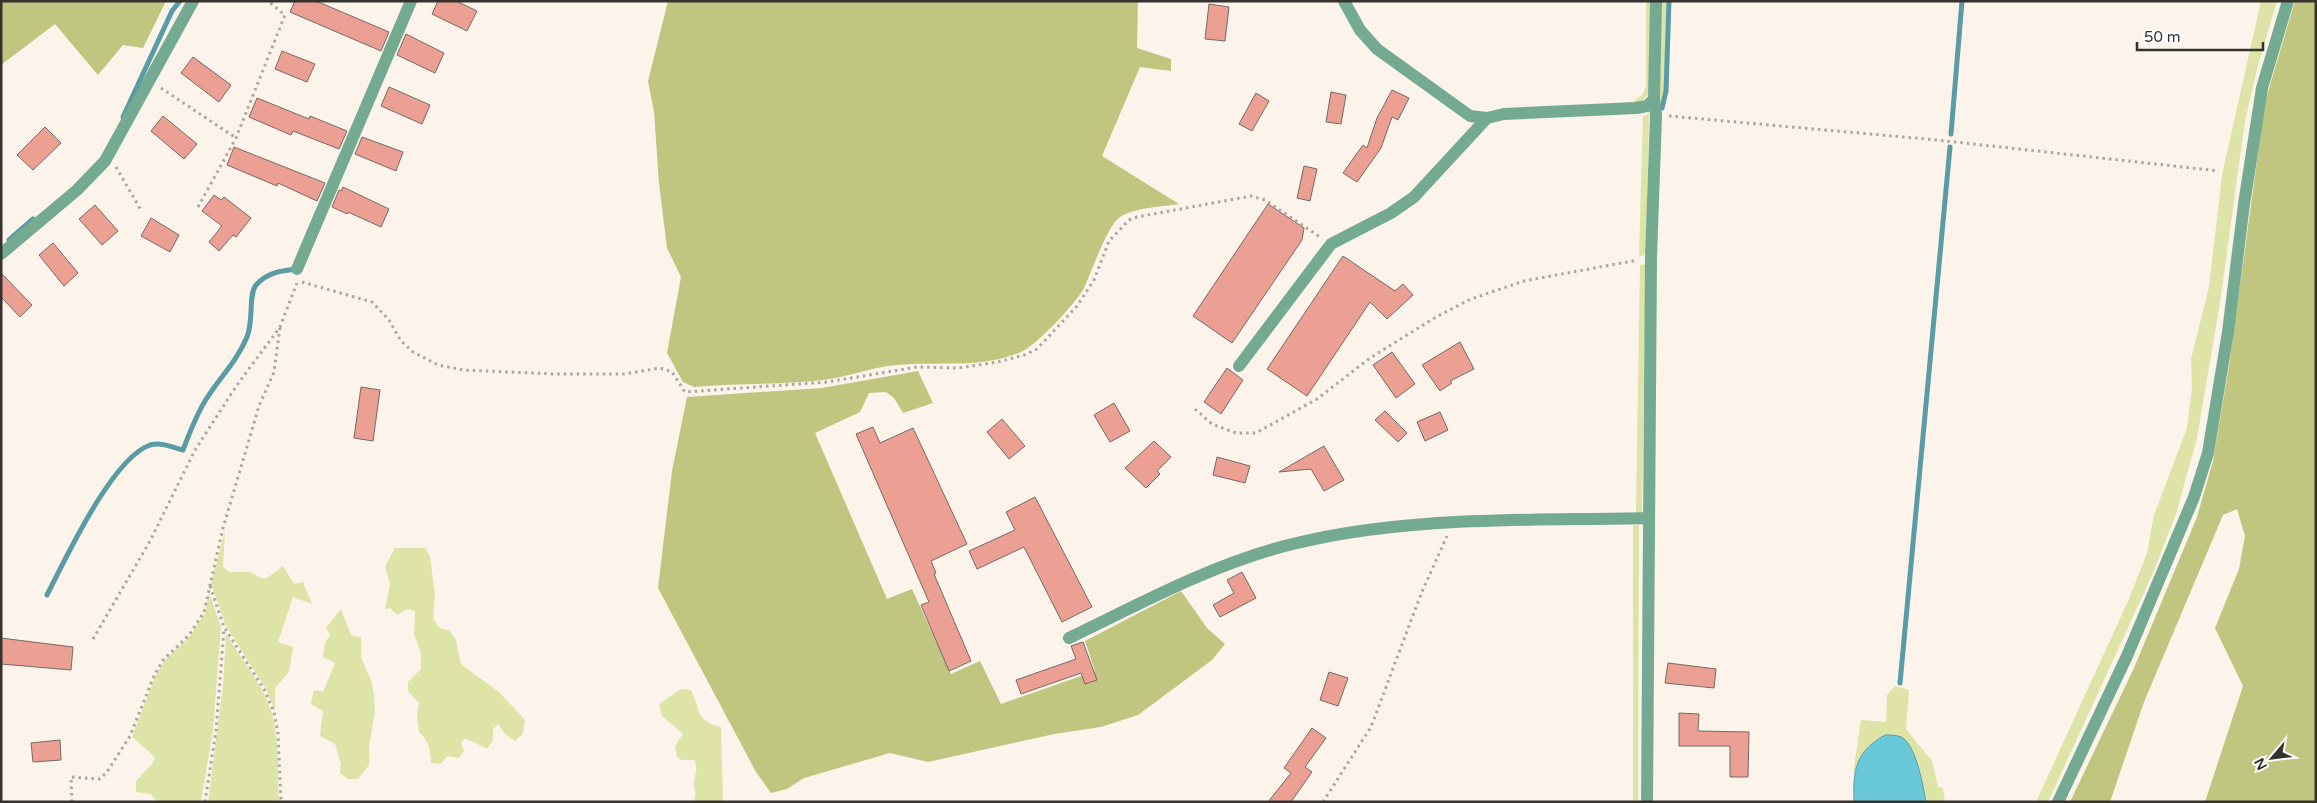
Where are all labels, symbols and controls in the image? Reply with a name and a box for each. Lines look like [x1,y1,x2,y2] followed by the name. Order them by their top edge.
[2137,20,2263,52] scale bar
[2144,28,2181,46] text: 50 m
[2247,733,2297,783] north arrow
[2251,755,2271,773] text: N

